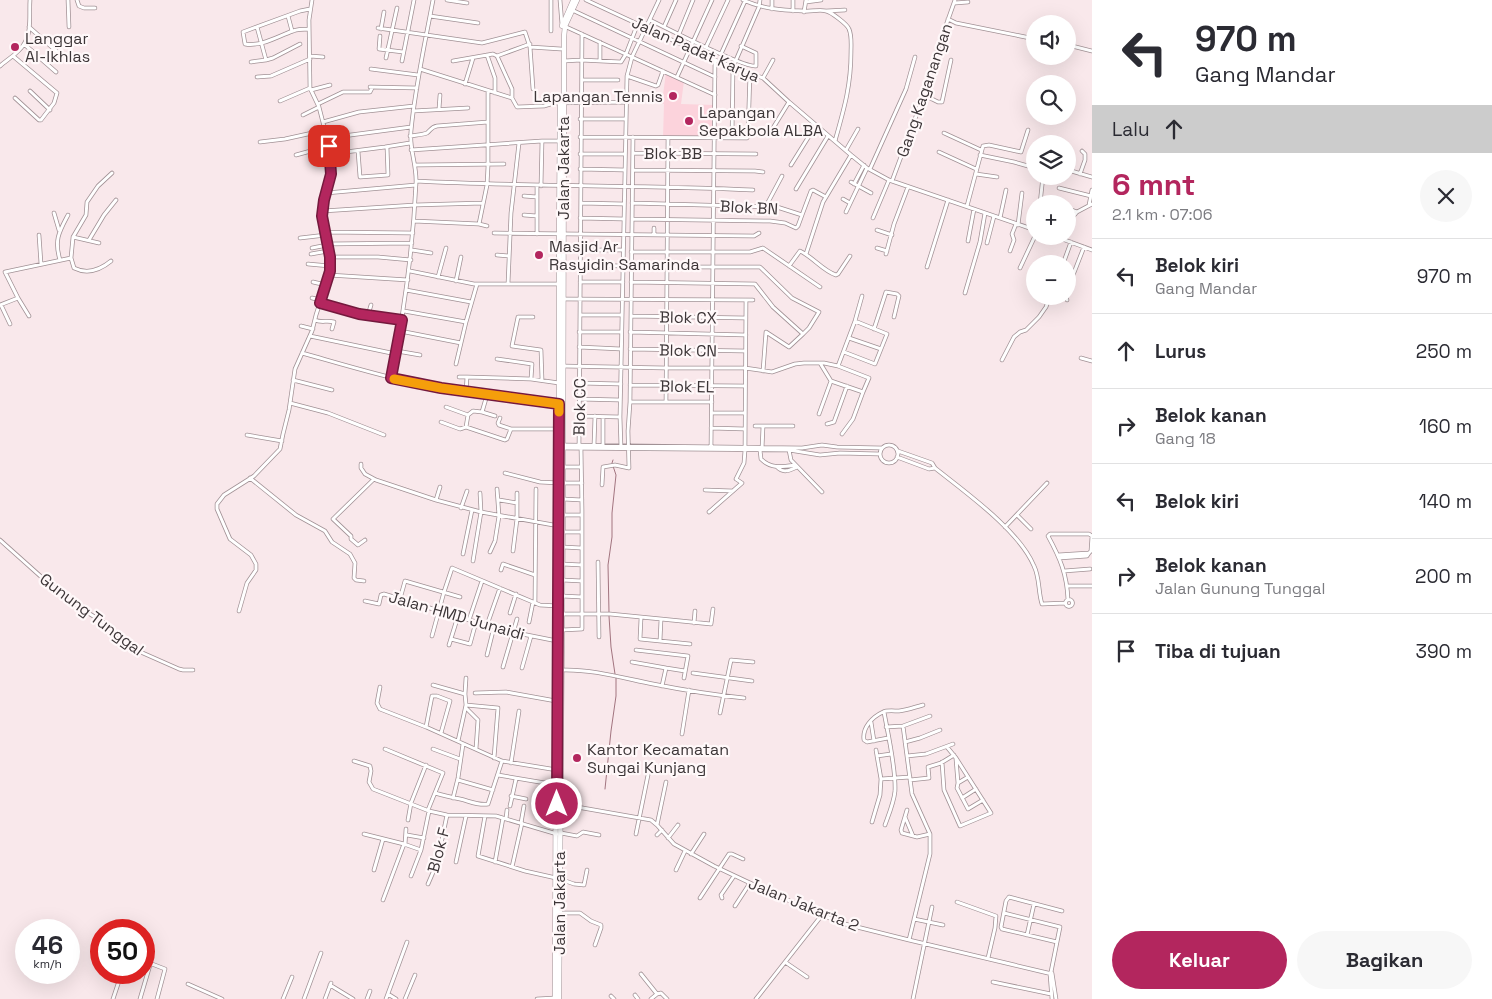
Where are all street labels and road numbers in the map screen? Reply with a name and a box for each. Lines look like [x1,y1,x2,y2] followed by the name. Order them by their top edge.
[628,12,763,87] street label: Jalan Padat Karya
[892,20,957,160] street label: Gang Kaganangan
[553,116,574,220] street label: Jalan Jakarta
[644,143,702,164] street label: Blok BB
[719,195,779,220] street label: Blok BN
[659,306,717,328] street label: Blok CX
[659,339,717,362] street label: Blok CN
[659,376,715,397] street label: Blok EL
[568,378,591,436] street label: Blok CC
[35,568,148,660] street label: Gunung Tunggal
[386,586,527,645] street label: Jalan HMD Junaidi
[422,825,455,875] street label: Blok F
[549,851,570,955] street label: Jalan Jakarta
[745,873,862,936] street label: Jalan Jakarta 2

